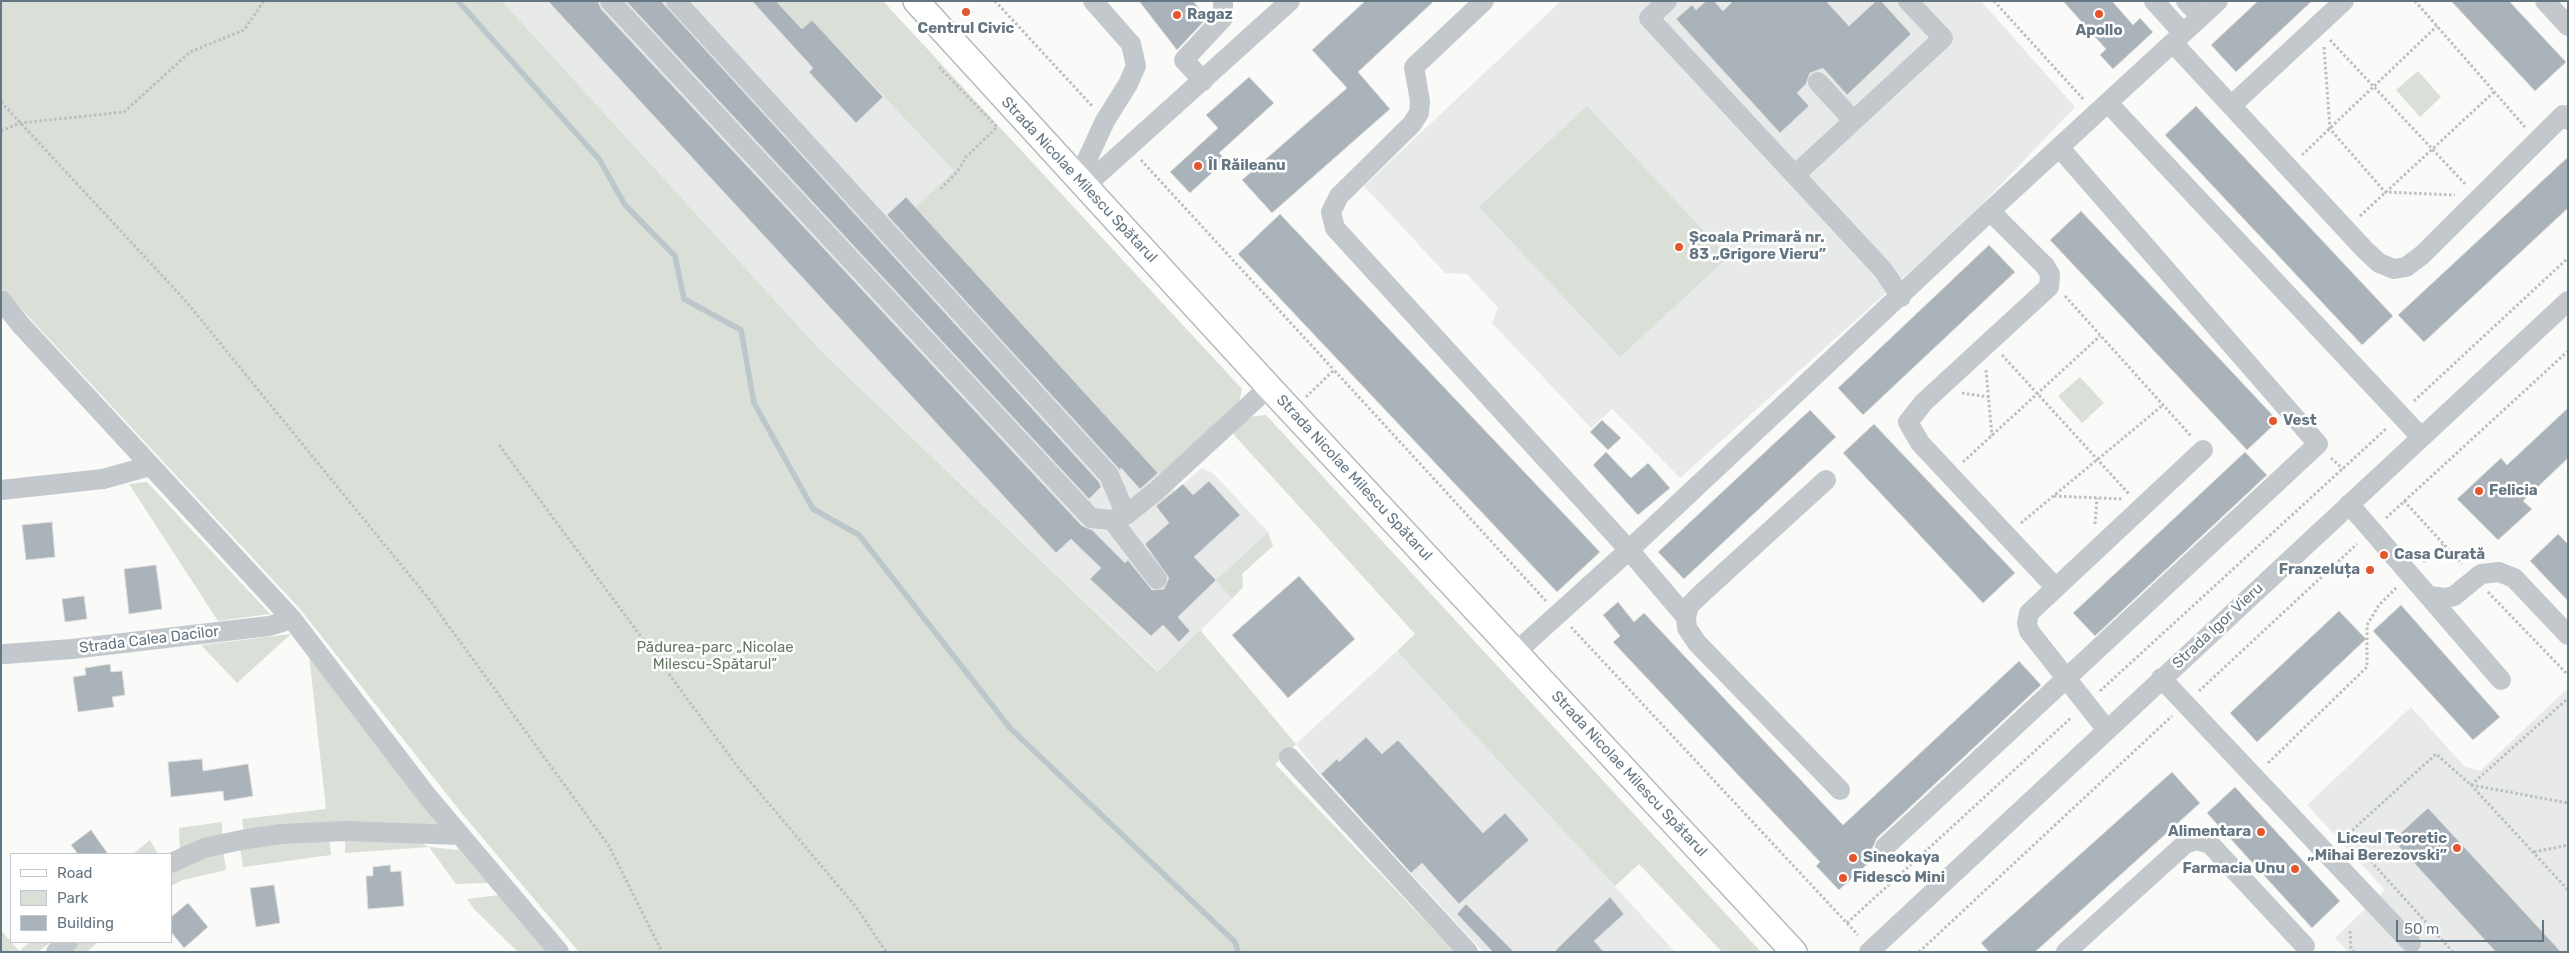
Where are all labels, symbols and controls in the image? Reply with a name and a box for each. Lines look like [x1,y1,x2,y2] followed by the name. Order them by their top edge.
[960,6,972,18] marker: Centrul Civic
[1187,6,1233,24] place label: Ragaz
[2093,8,2105,20] marker: Apollo
[1171,9,1183,21] marker: Ragaz
[918,20,1014,38] place label: Centrul Civic
[2075,22,2123,40] place label: Apollo
[997,93,1161,267] street label: Strada Nicolae Milescu Spătarul
[1208,157,1286,175] place label: ÎI Răileanu
[1192,160,1204,172] marker: ÎI Răileanu
[1689,229,1826,264] place label: Școala Primară nr. 83 „Grigore Vieru”
[1673,241,1685,253] marker: Școala Primară nr. 83 „Grigore Vieru”
[1272,391,1436,565] street label: Strada Nicolae Milescu Spătarul
[2283,412,2317,430] place label: Vest
[2267,415,2279,427] marker: Vest
[2489,482,2538,500] place label: Felicia
[2473,485,2485,497] marker: Felicia
[2394,546,2485,564] place label: Casa Curată
[2378,549,2390,561] marker: Casa Curată
[2279,561,2360,579] place label: Franzeluța
[2364,564,2376,576] marker: Franzeluța
[2169,579,2267,673] street label: Strada Igor Vieru
[78,622,220,658] street label: Strada Calea Dacilor
[636,639,794,674] park label: Pădurea-parc „Nicolae Milescu-Spătarul”
[1547,687,1711,861] street label: Strada Nicolae Milescu Spătarul
[2168,823,2251,841] place label: Alimentara
[2255,826,2267,838] marker: Alimentara
[2307,830,2447,865] place label: Liceul Teoretic „Mihai Berezovski”
[2451,842,2463,854] marker: Liceul Teoretic „Mihai Berezovski”
[1863,849,1940,867] place label: Sineokaya
[1847,852,1859,864] marker: Sineokaya
[10,853,172,943] legend
[2182,860,2285,878] place label: Farmacia Unu
[2289,863,2301,875] marker: Farmacia Unu
[57,864,93,882] text: Road
[1853,869,1945,887] place label: Fidesco Mini
[1837,872,1849,884] marker: Fidesco Mini
[57,889,88,907] text: Park
[2399,910,2546,942] scale bar
[57,914,114,932] text: Building
[2404,920,2439,938] text: 50 m

